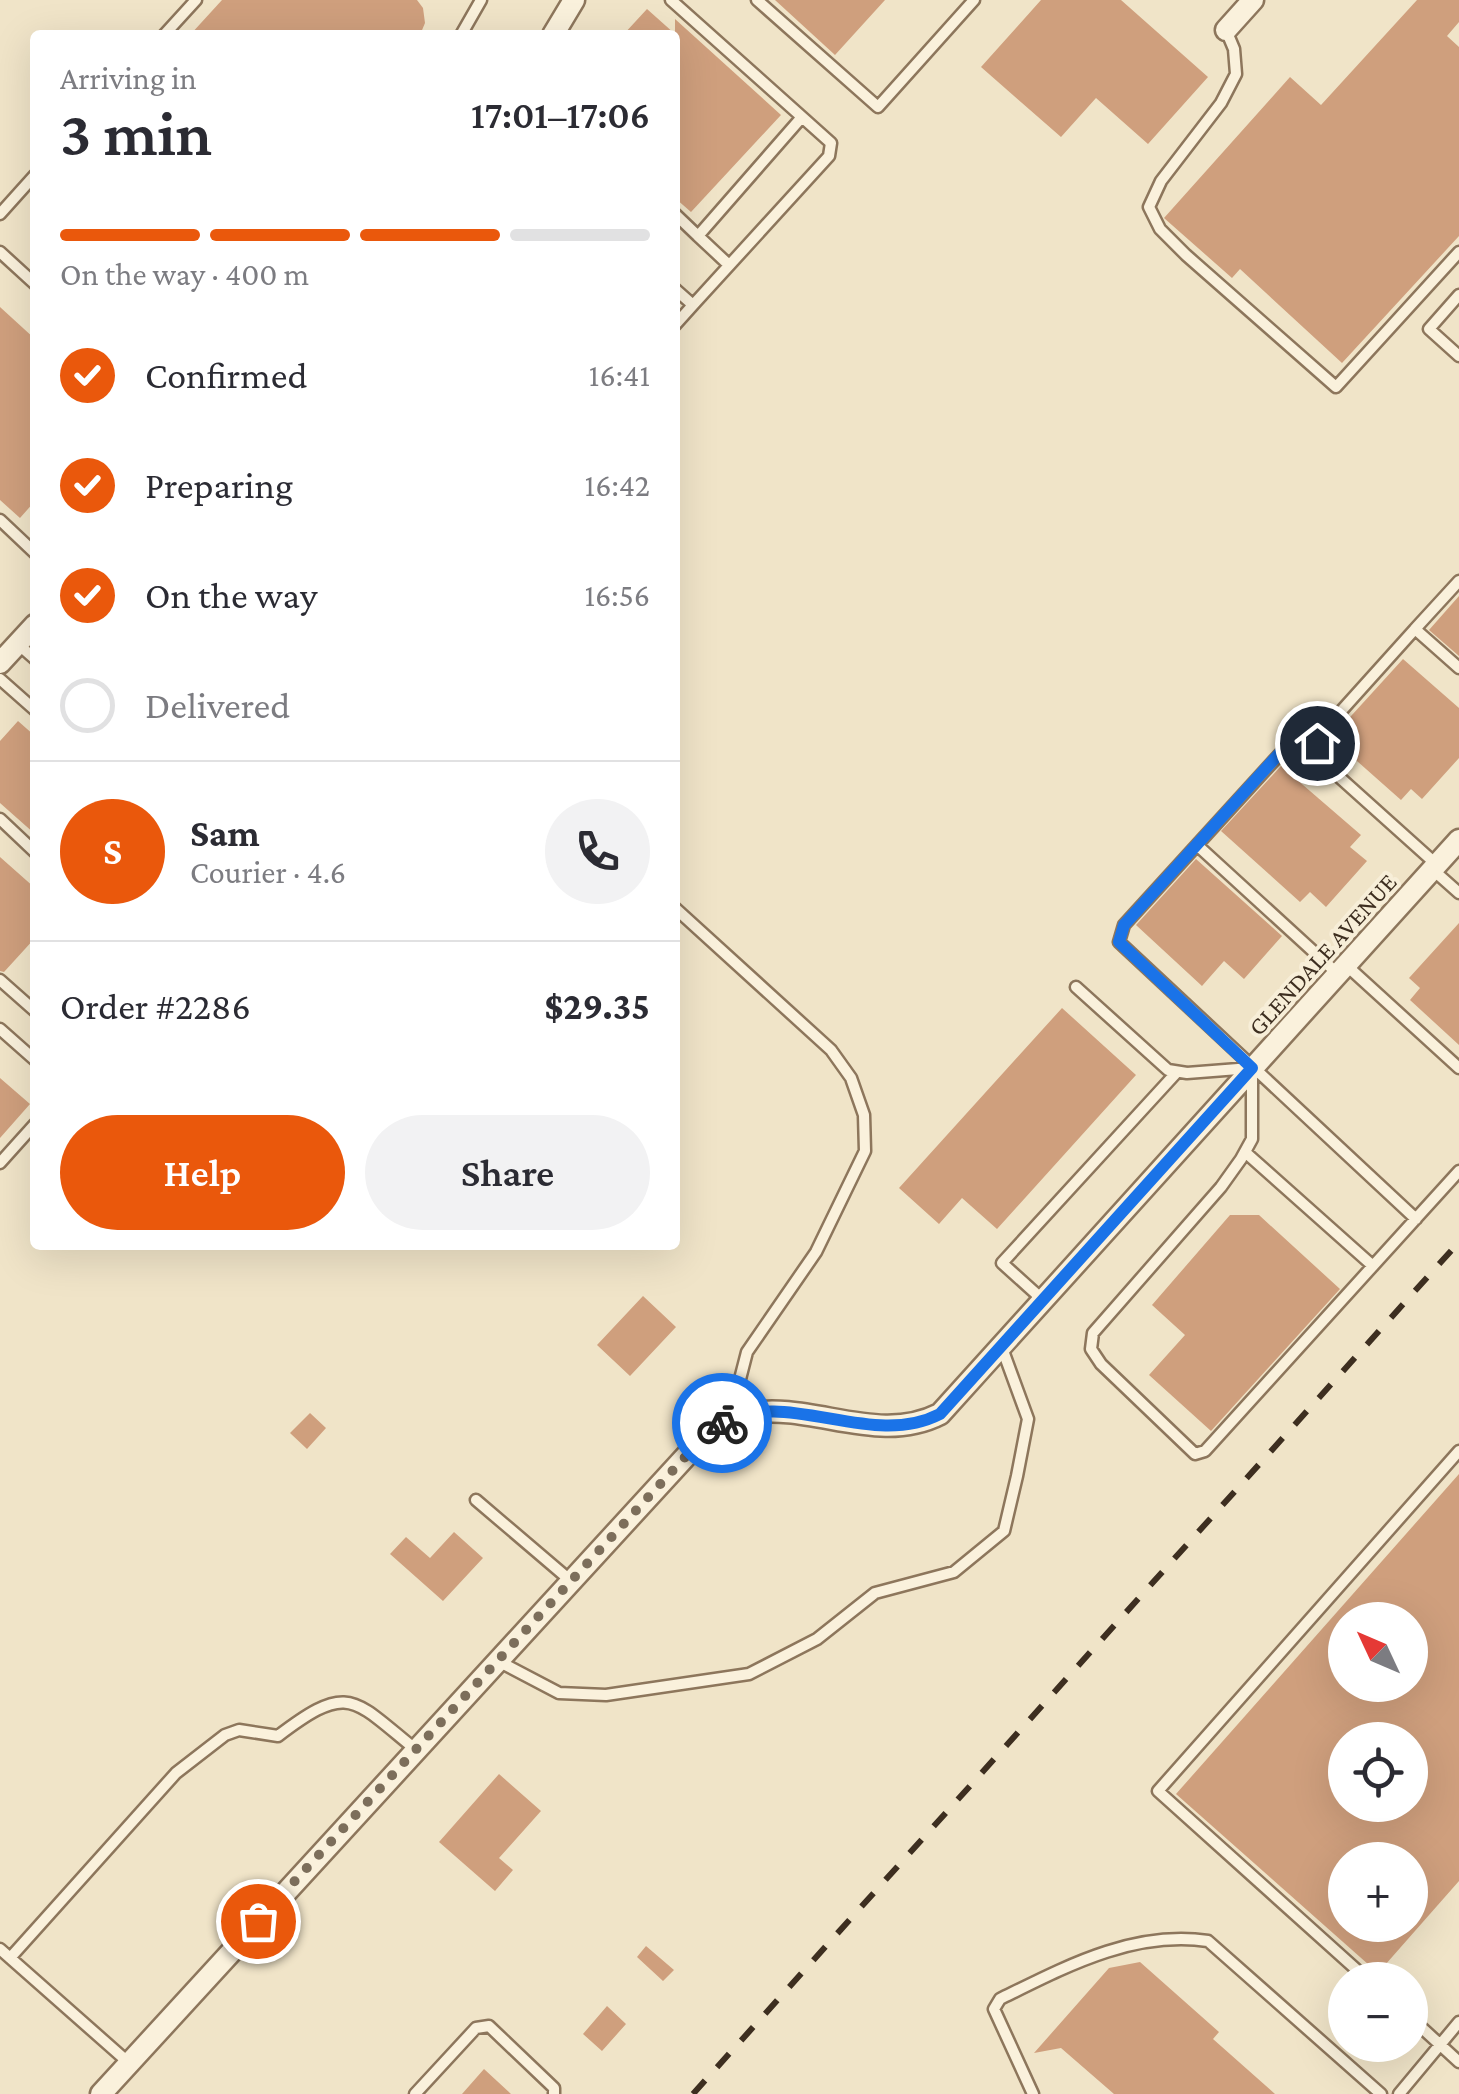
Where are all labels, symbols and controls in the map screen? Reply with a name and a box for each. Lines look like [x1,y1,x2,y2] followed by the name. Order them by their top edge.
[60,60,197,96] text: Arriving in
[471,94,650,136] text: 17:01–17:06
[60,97,212,169] text: 3 min
[60,256,309,292] text: On the way · 400 m
[60,348,115,403] icon: check
[145,354,308,396] text: Confirmed
[589,357,650,393] text: 16:41
[60,458,115,513] icon: check
[145,464,293,506] text: Preparing
[585,467,650,503] text: 16:42
[60,568,115,623] icon: check
[145,574,317,616] text: On the way
[584,577,650,613] text: 16:56
[145,684,290,726] text: Delivered
[1275,701,1360,786] pin
[1290,716,1345,771] icon: home
[545,799,650,904] button: phone
[190,812,260,854] text: Sam
[103,830,122,872] text: S
[190,854,346,890] text: Courier · 4.6
[1243,868,1402,1041] street label: GLENDALE AVENUE
[60,985,251,1027] text: Order #2286
[544,985,650,1027] text: $29.35
[60,1115,345,1230] button: Help
[365,1115,650,1230] button: Share
[672,1373,772,1473] courier
[695,1396,750,1451] icon: bike
[1328,1602,1428,1702] north arrow
[1328,1602,1428,2062] map controls
[1328,1722,1428,1822] button: locate
[1328,1842,1428,1942] button: +
[216,1879,301,1964] pin
[231,1894,286,1949] icon: bag
[1328,1962,1428,2062] button: −

